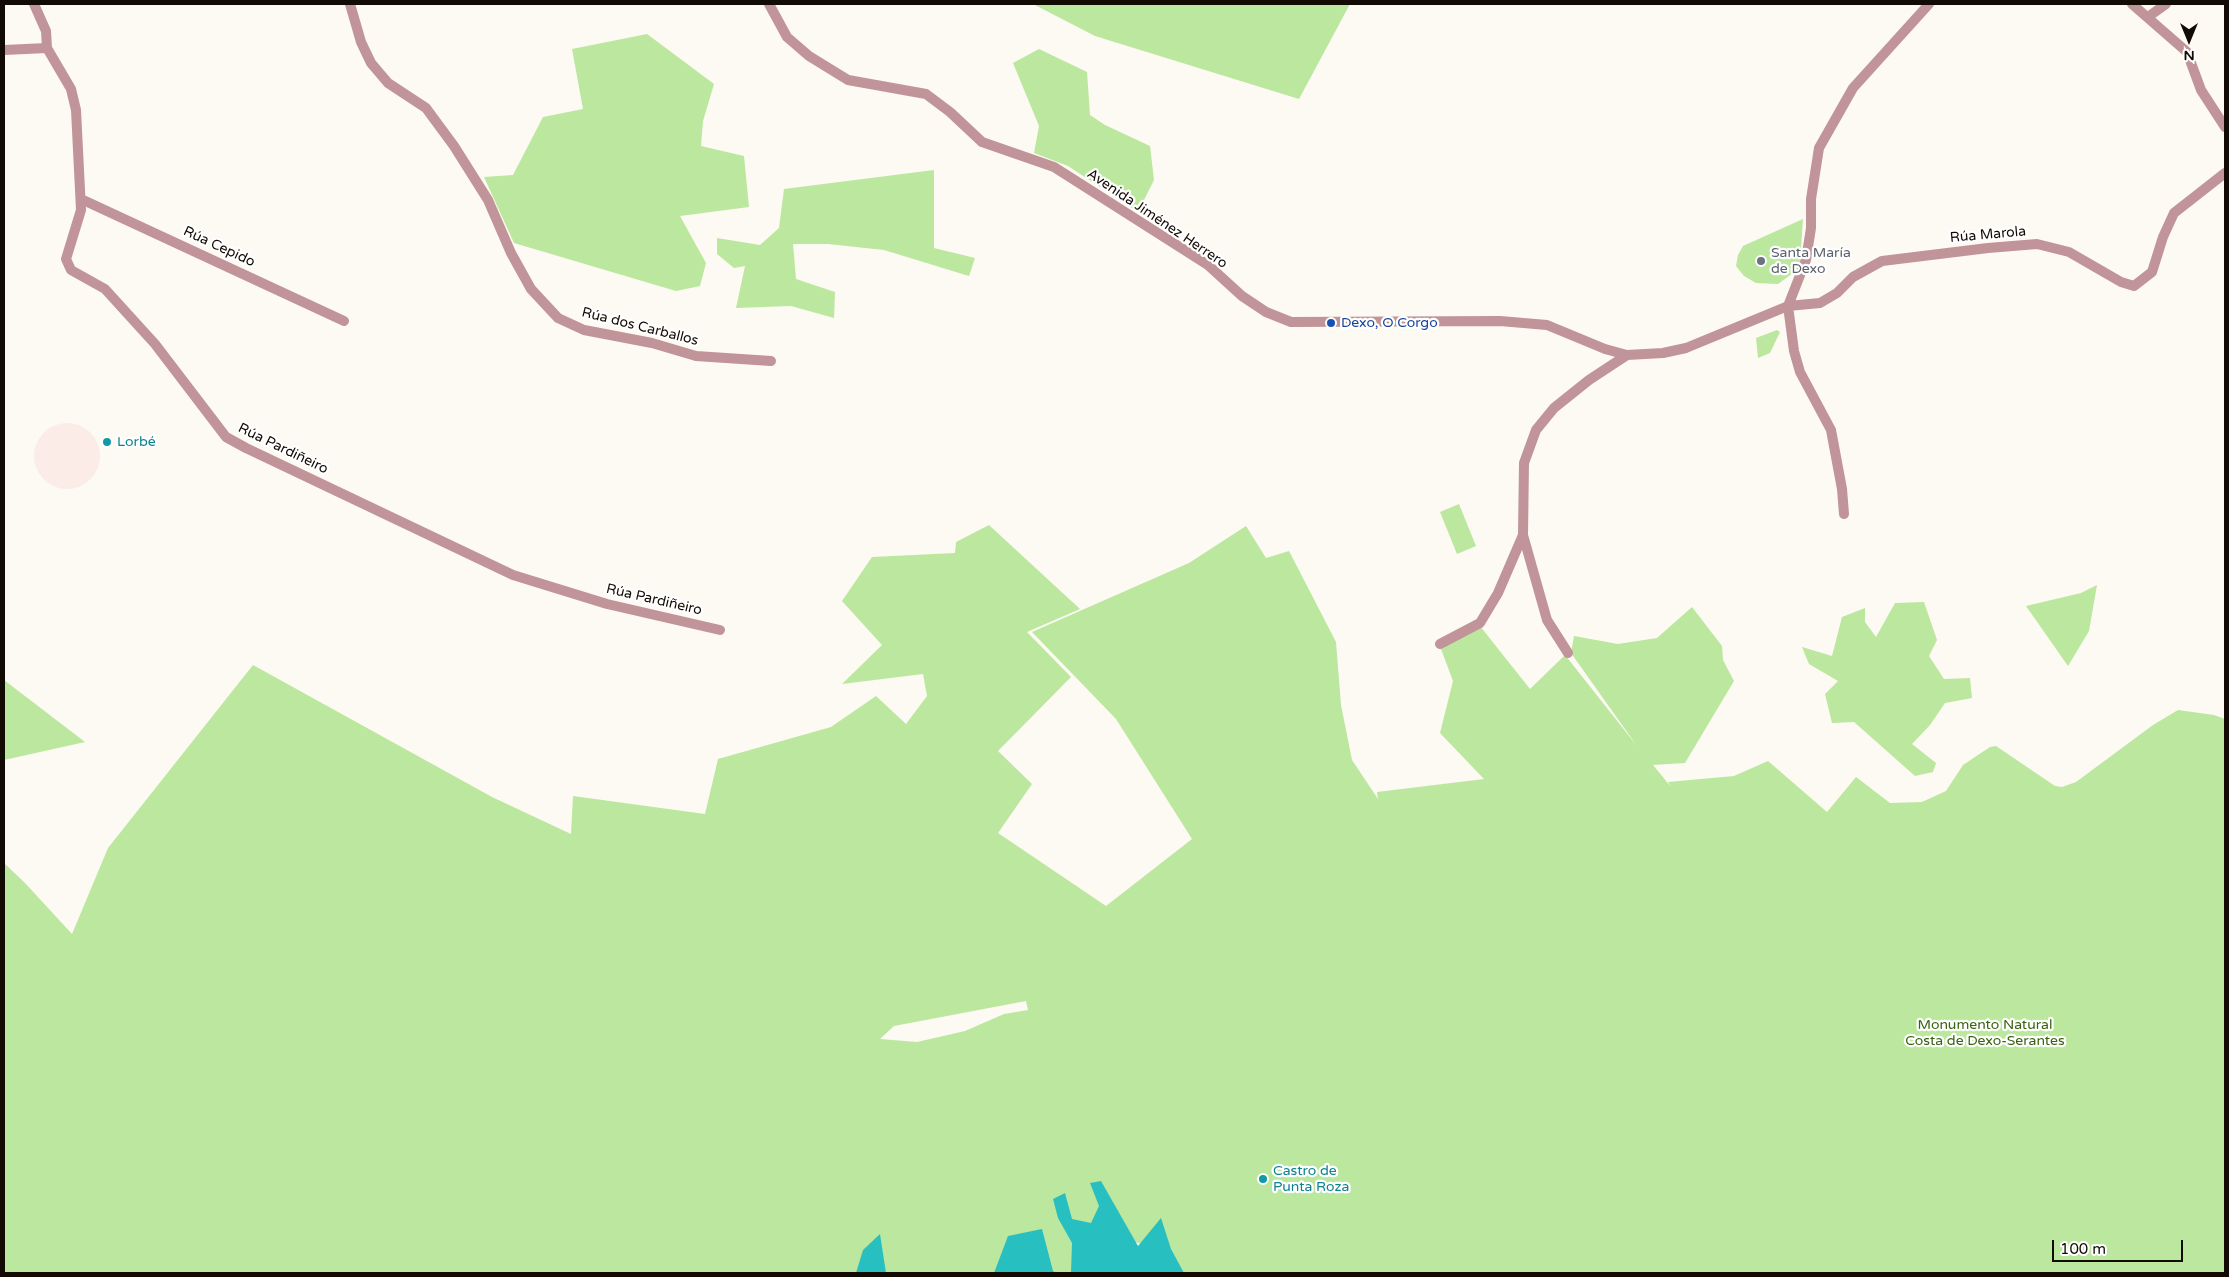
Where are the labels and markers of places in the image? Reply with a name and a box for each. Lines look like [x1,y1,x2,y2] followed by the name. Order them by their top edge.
[1771,245,1851,278] place label: Santa María de Dexo
[1755,255,1767,267] marker: Santa María de Dexo
[1341,315,1438,331] place label: Dexo, O Corgo
[1325,317,1337,329] marker: Dexo, O Corgo
[117,434,156,450] place label: Lorbé
[101,436,113,448] marker: Lorbé
[1273,1163,1349,1196] place label: Castro de Punta Roza
[1257,1173,1269,1185] marker: Castro de Punta Roza

